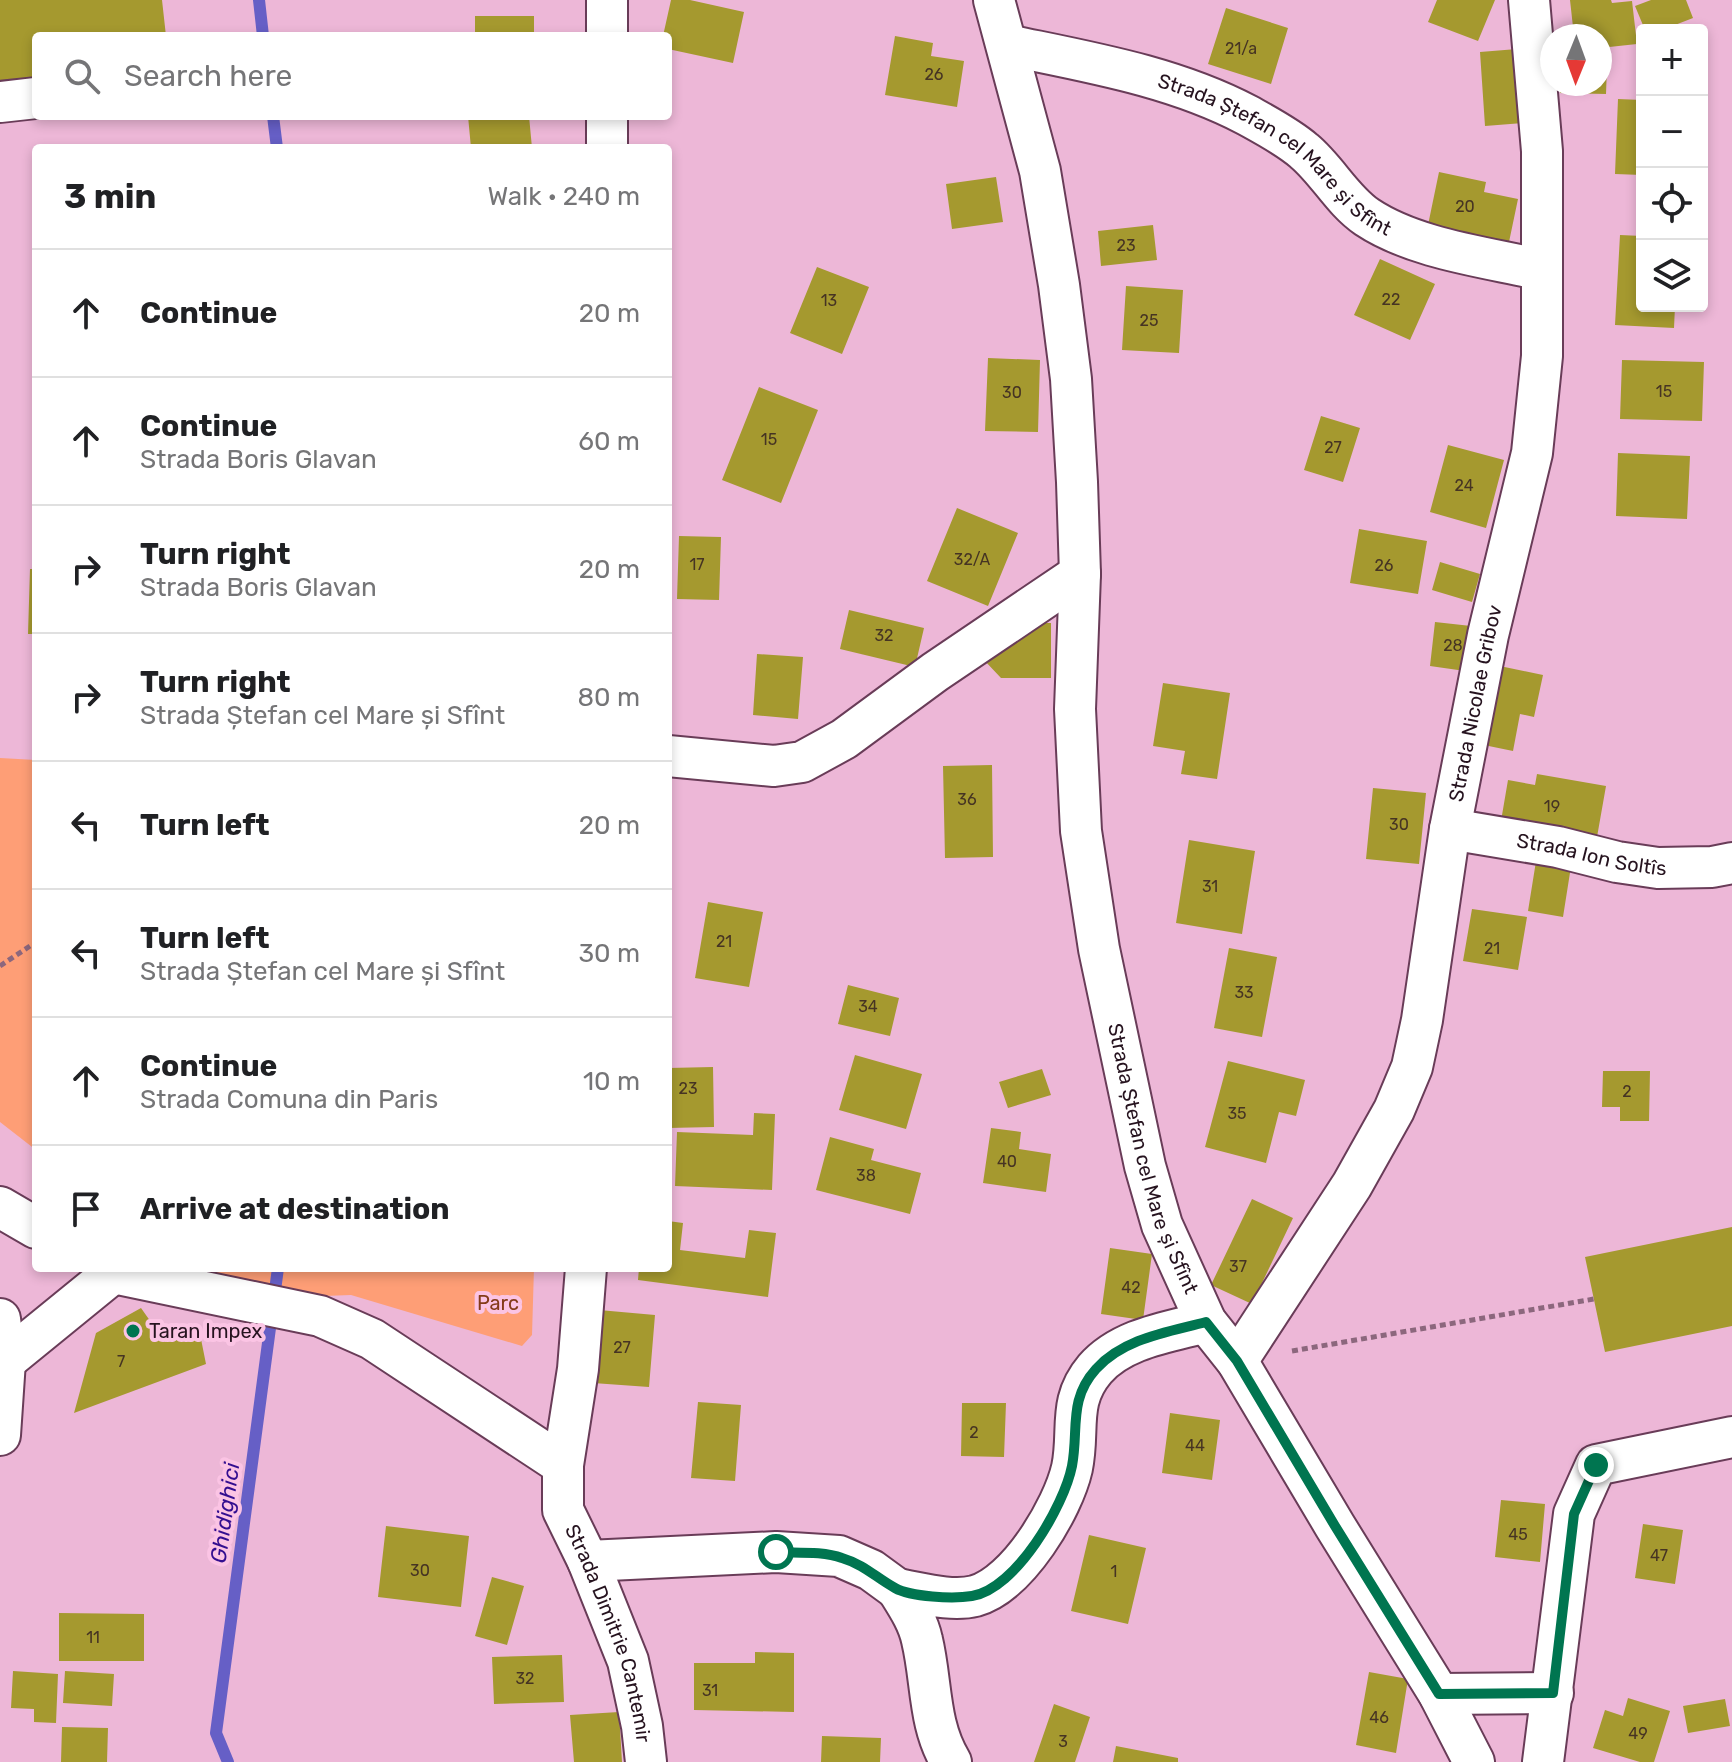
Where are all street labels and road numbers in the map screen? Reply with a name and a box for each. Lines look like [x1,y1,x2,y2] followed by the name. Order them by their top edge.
[1155,68,1396,241] street label: Strada Ștefan cel Mare și Sfînt
[1444,603,1507,804] street label: Strada Nicolae Gribov
[1515,828,1667,880] street label: Strada Ion Soltîs
[1103,1021,1204,1298] street label: Strada Ștefan cel Mare și Sfînt
[560,1520,656,1744] street label: Strada Dimitrie Cantemir

